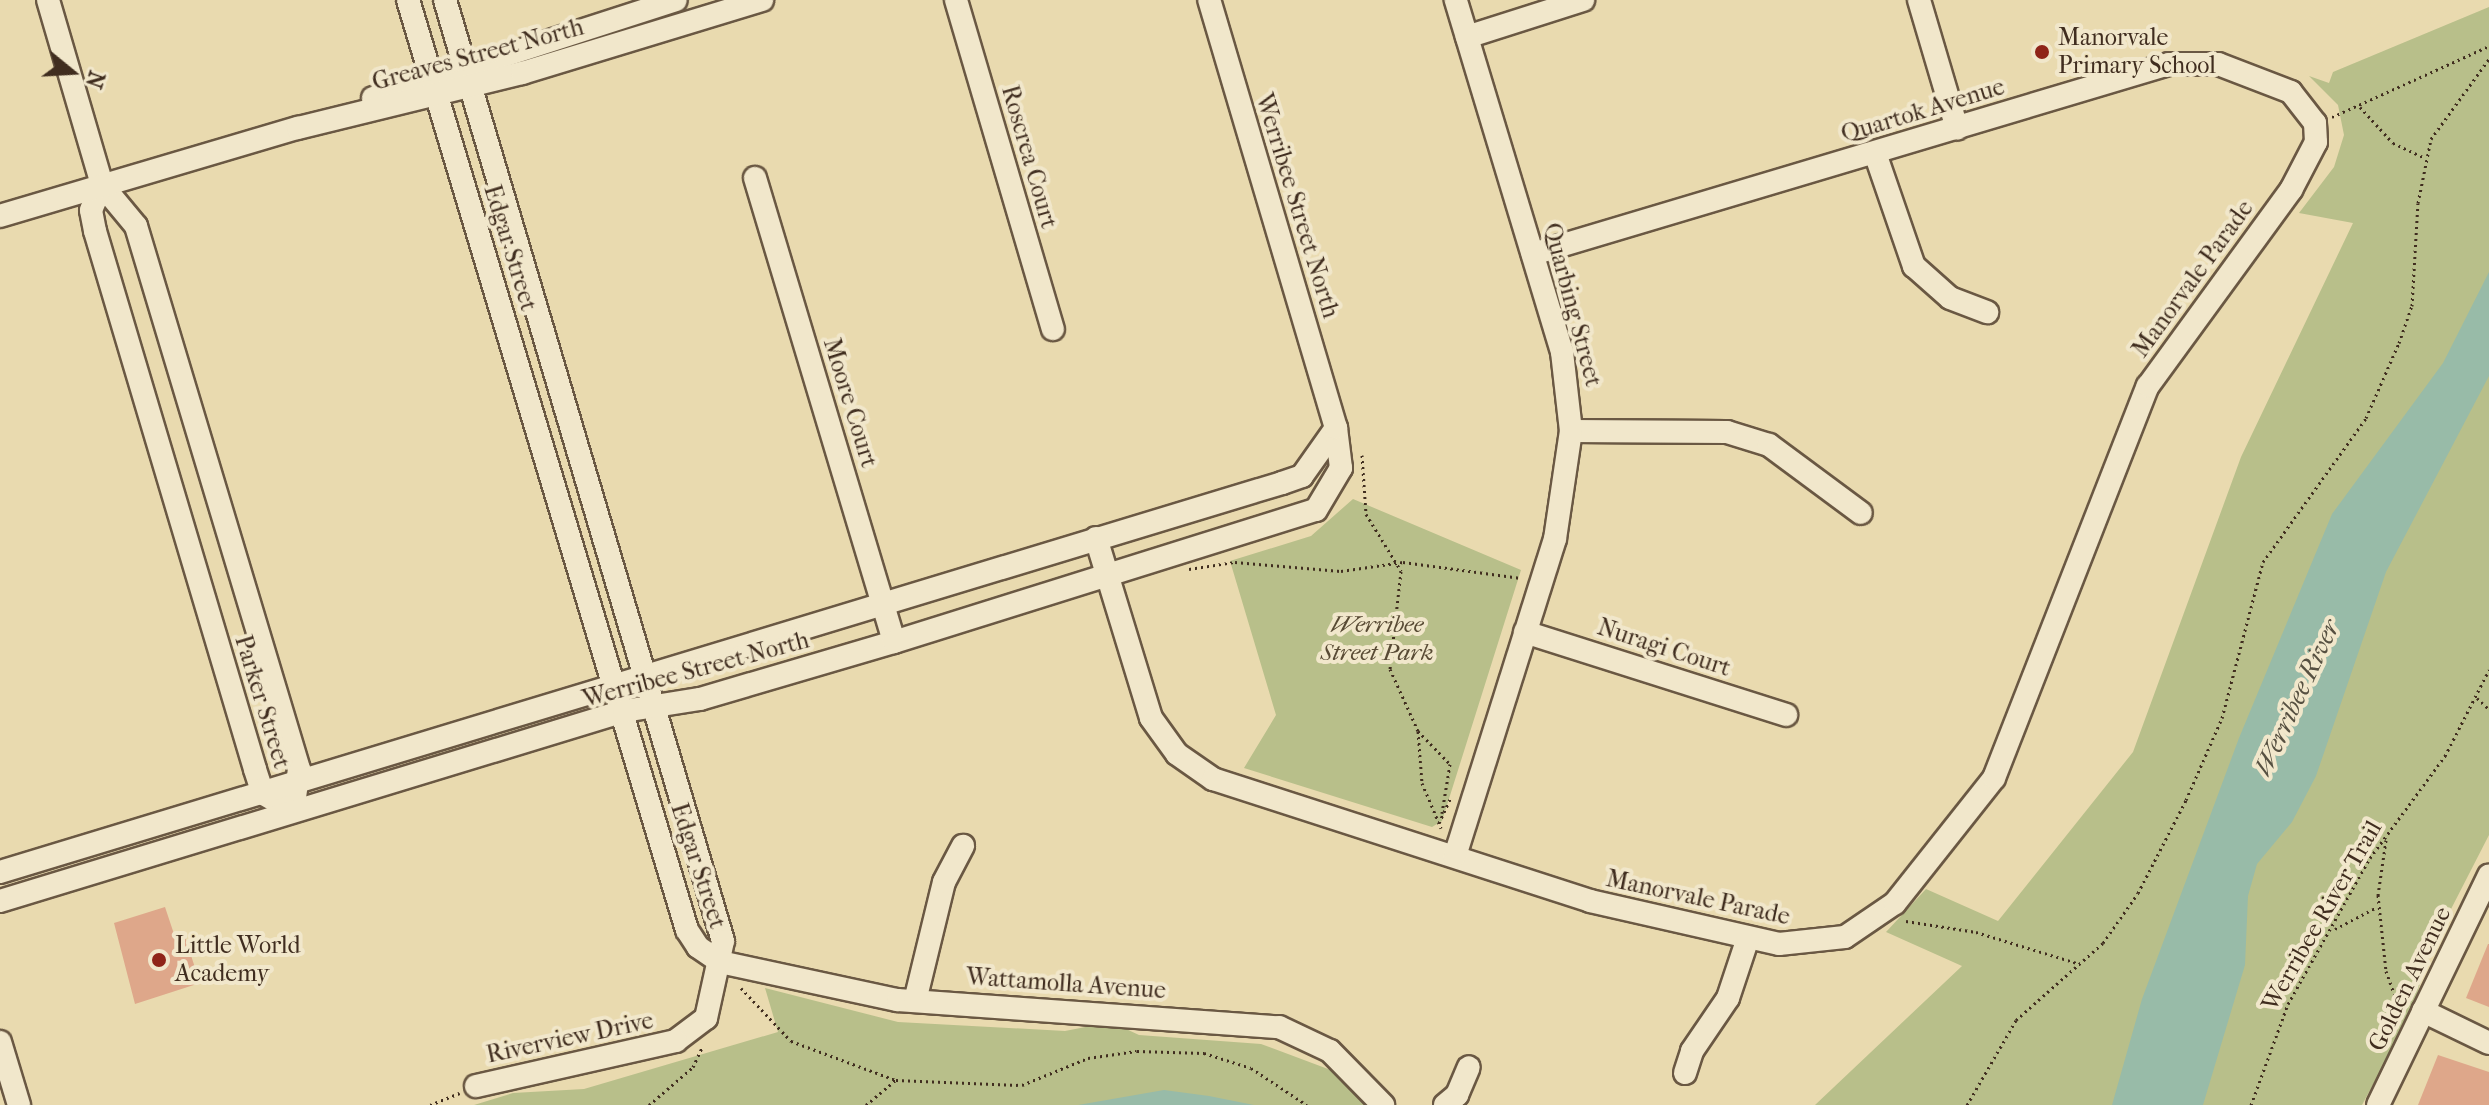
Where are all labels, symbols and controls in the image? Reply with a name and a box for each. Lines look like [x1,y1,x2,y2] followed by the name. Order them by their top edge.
[369,13,587,97] street label: Greaves Street North
[2058,24,2216,80] place label: Manorvale Primary School
[32,32,112,112] north arrow
[2033,43,2051,61] marker: Manorvale Primary School
[80,67,110,91] text: N
[1838,73,2008,149] street label: Quartok Avenue
[995,82,1063,232] street label: Roscrea Court
[1249,90,1345,322] street label: Werribee Street North
[477,181,543,315] street label: Edgar Street
[2126,195,2260,363] street label: Manorvale Parade
[1536,220,1608,390] street label: Quarbing Street
[817,335,883,471] street label: Moore Court
[1320,611,1434,667] park label: Werribee Street Park
[1594,613,1734,683] street label: Nuragi Court
[2247,615,2347,781] water label: Werribee River
[580,626,812,714] street label: Werribee Street North
[228,632,296,772] street label: Parker Street
[664,800,732,932] street label: Edgar Street
[2256,816,2388,1016] street label: Werribee River Trail
[1604,864,1792,932] street label: Manorvale Parade
[2363,902,2457,1056] street label: Golden Avenue
[175,932,301,988] place label: Little World Academy
[150,951,168,969] marker: Little World Academy
[965,963,1167,1005] street label: Wattamolla Avenue
[484,1006,656,1070] street label: Riverview Drive

